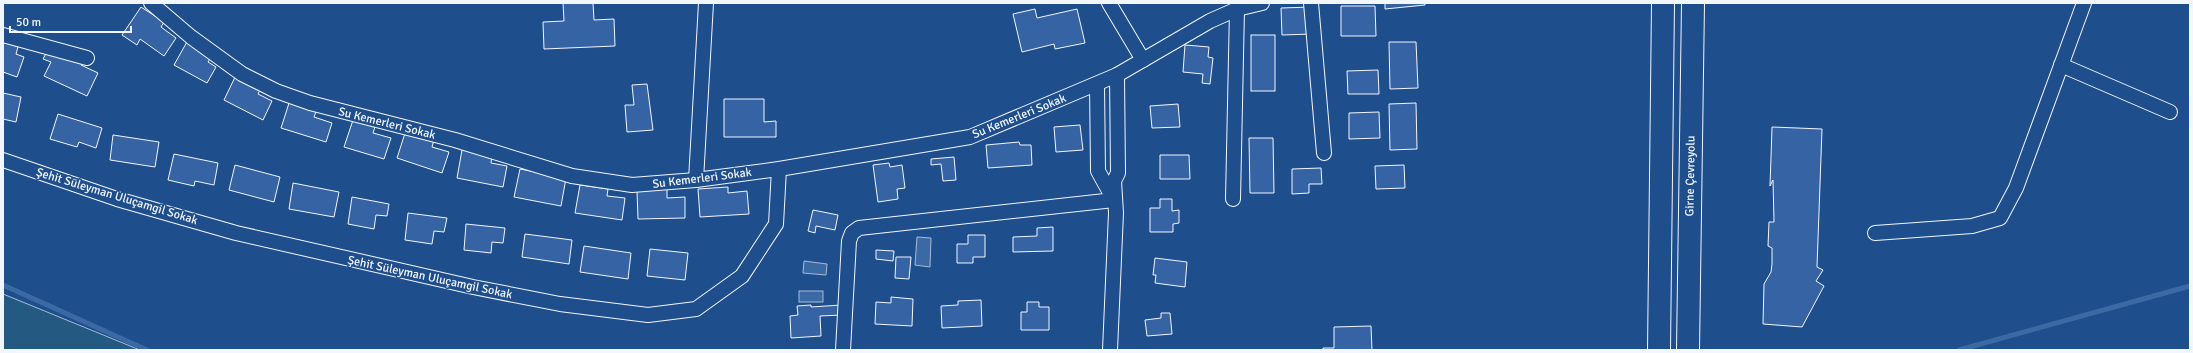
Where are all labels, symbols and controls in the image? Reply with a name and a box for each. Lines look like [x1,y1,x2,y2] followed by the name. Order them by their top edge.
[10,8,131,34] scale bar
[16,15,41,30] text: 50 m
[970,91,1068,142] street label: Su Kemerleri Sokak
[337,104,437,143] street label: Su Kemerleri Sokak
[1682,136,1699,217] street label: Girne Çevreyolu
[34,165,199,228] street label: Şehit Süleyman Uluçamgil Sokak
[652,165,752,192] street label: Su Kemerleri Sokak
[346,253,514,302] street label: Şehit Süleyman Uluçamgil Sokak

